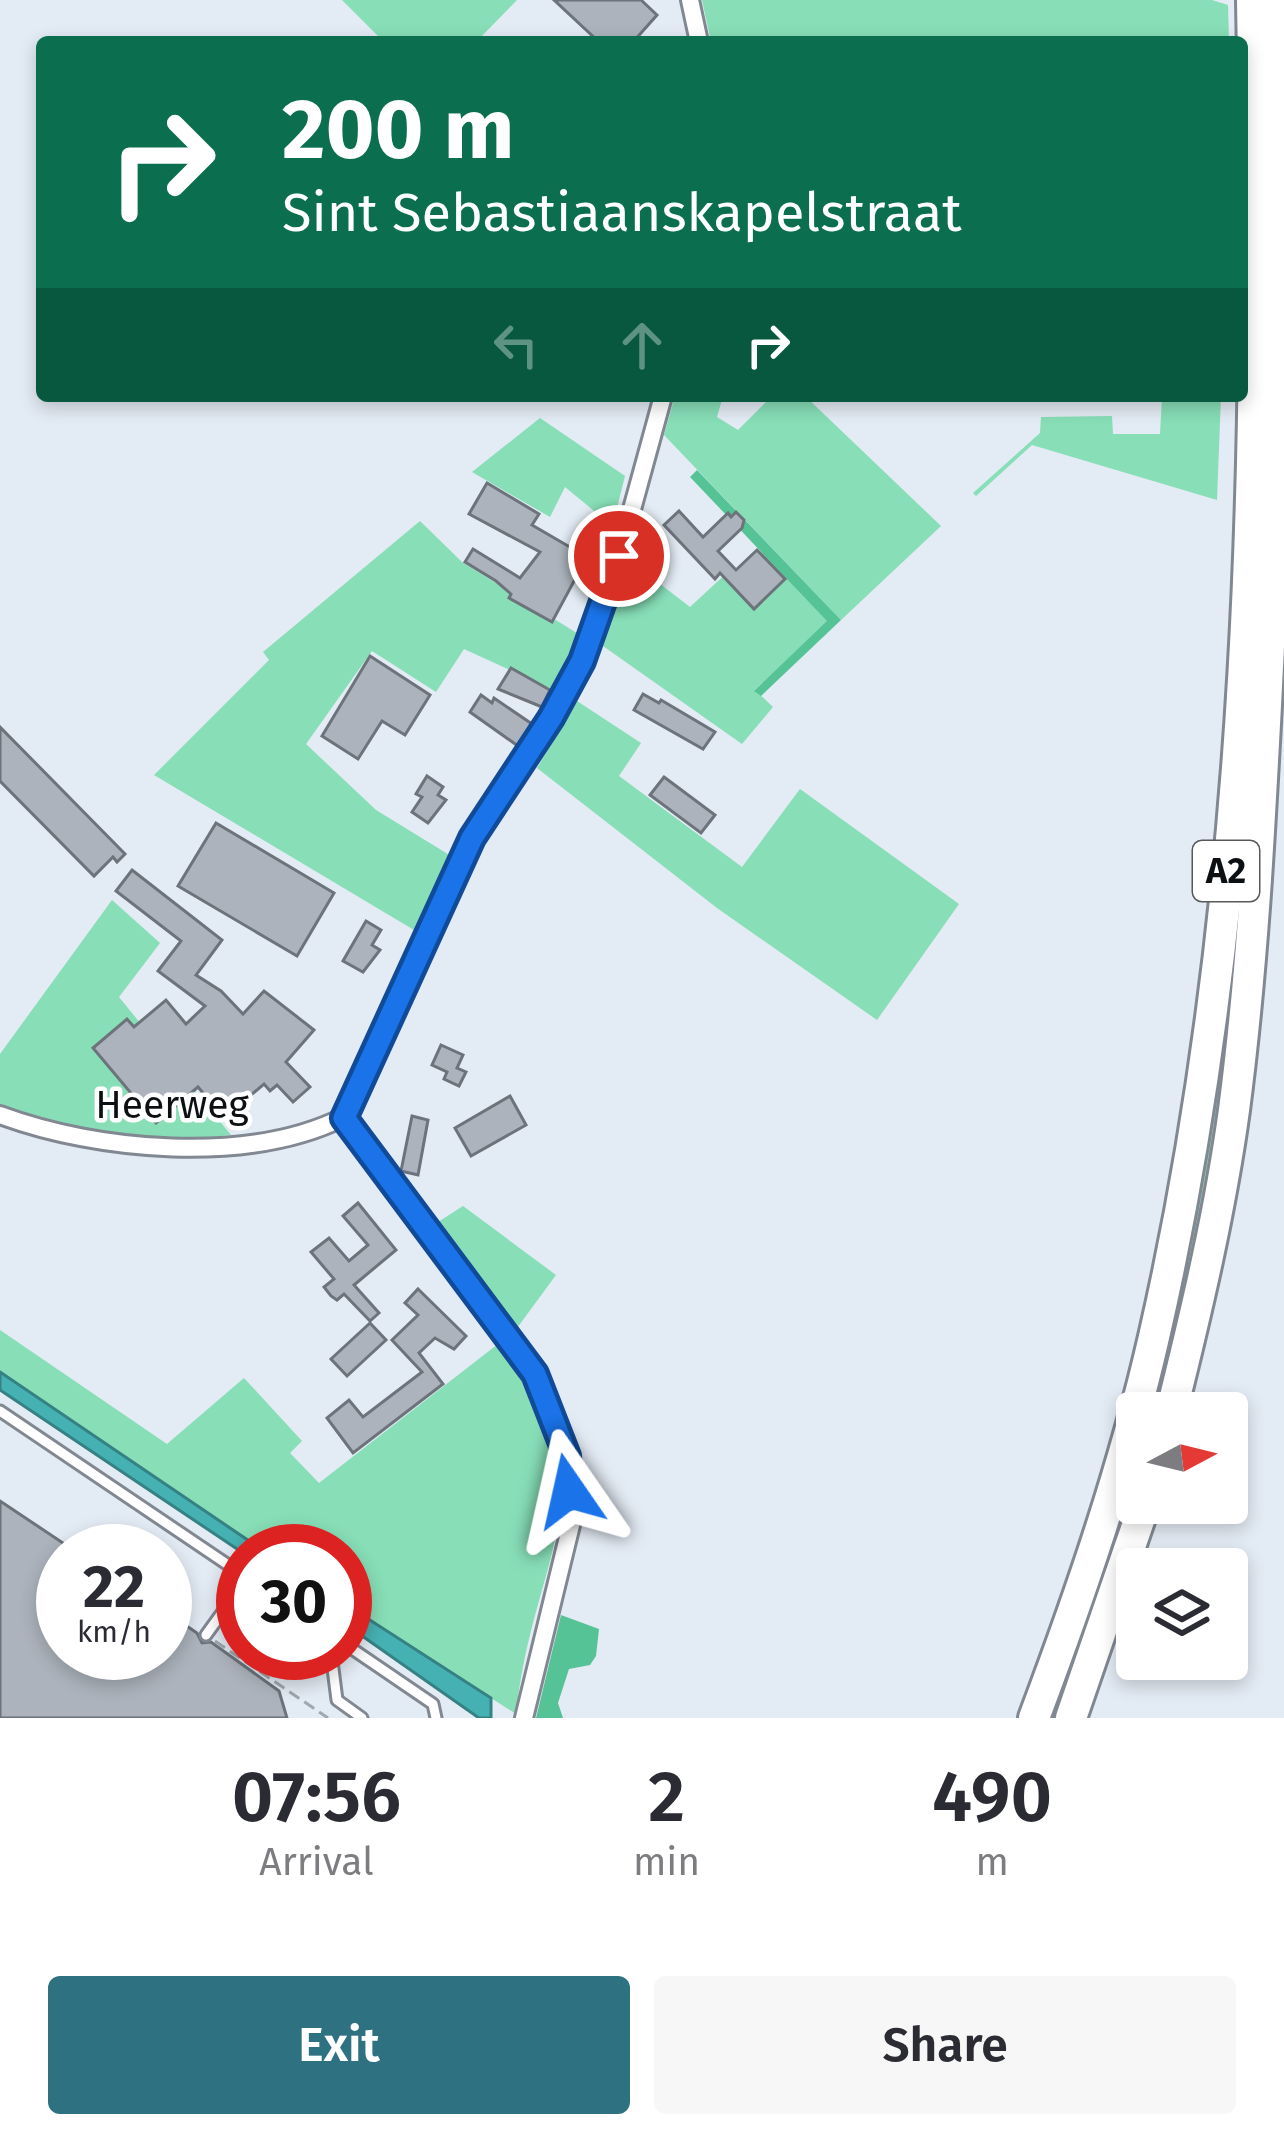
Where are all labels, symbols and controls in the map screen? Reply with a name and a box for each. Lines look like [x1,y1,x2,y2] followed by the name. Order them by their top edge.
[282,79,515,180] text: 200 m
[84,84,240,240] icon: right
[282,181,962,245] text: Sint Sebastiaanskapelstraat
[483,312,549,378] icon: left
[609,312,675,378] icon: ahead
[735,312,801,378] icon: right
[568,505,670,607] pin
[586,523,652,589] icon: arrive
[1193,841,1259,901] road number: A2
[95,1082,250,1128] street label: Heerweg
[1116,1392,1248,1524] north arrow
[1116,1392,1248,1680] map controls
[506,1428,632,1554] position arrow
[216,1524,372,1680] speed limit sign: 30
[1116,1548,1248,1680] button: layers
[83,1551,145,1623] text: 22
[77,1614,151,1650] text: km/h
[232,1754,401,1840] text: 07:56
[648,1754,685,1840] text: 2
[932,1754,1052,1840] text: 490
[259,1839,374,1885] text: Arrival
[633,1839,700,1885] text: min
[975,1839,1009,1885] text: m
[48,1976,630,2114] button: Exit
[654,1976,1236,2114] button: Share

